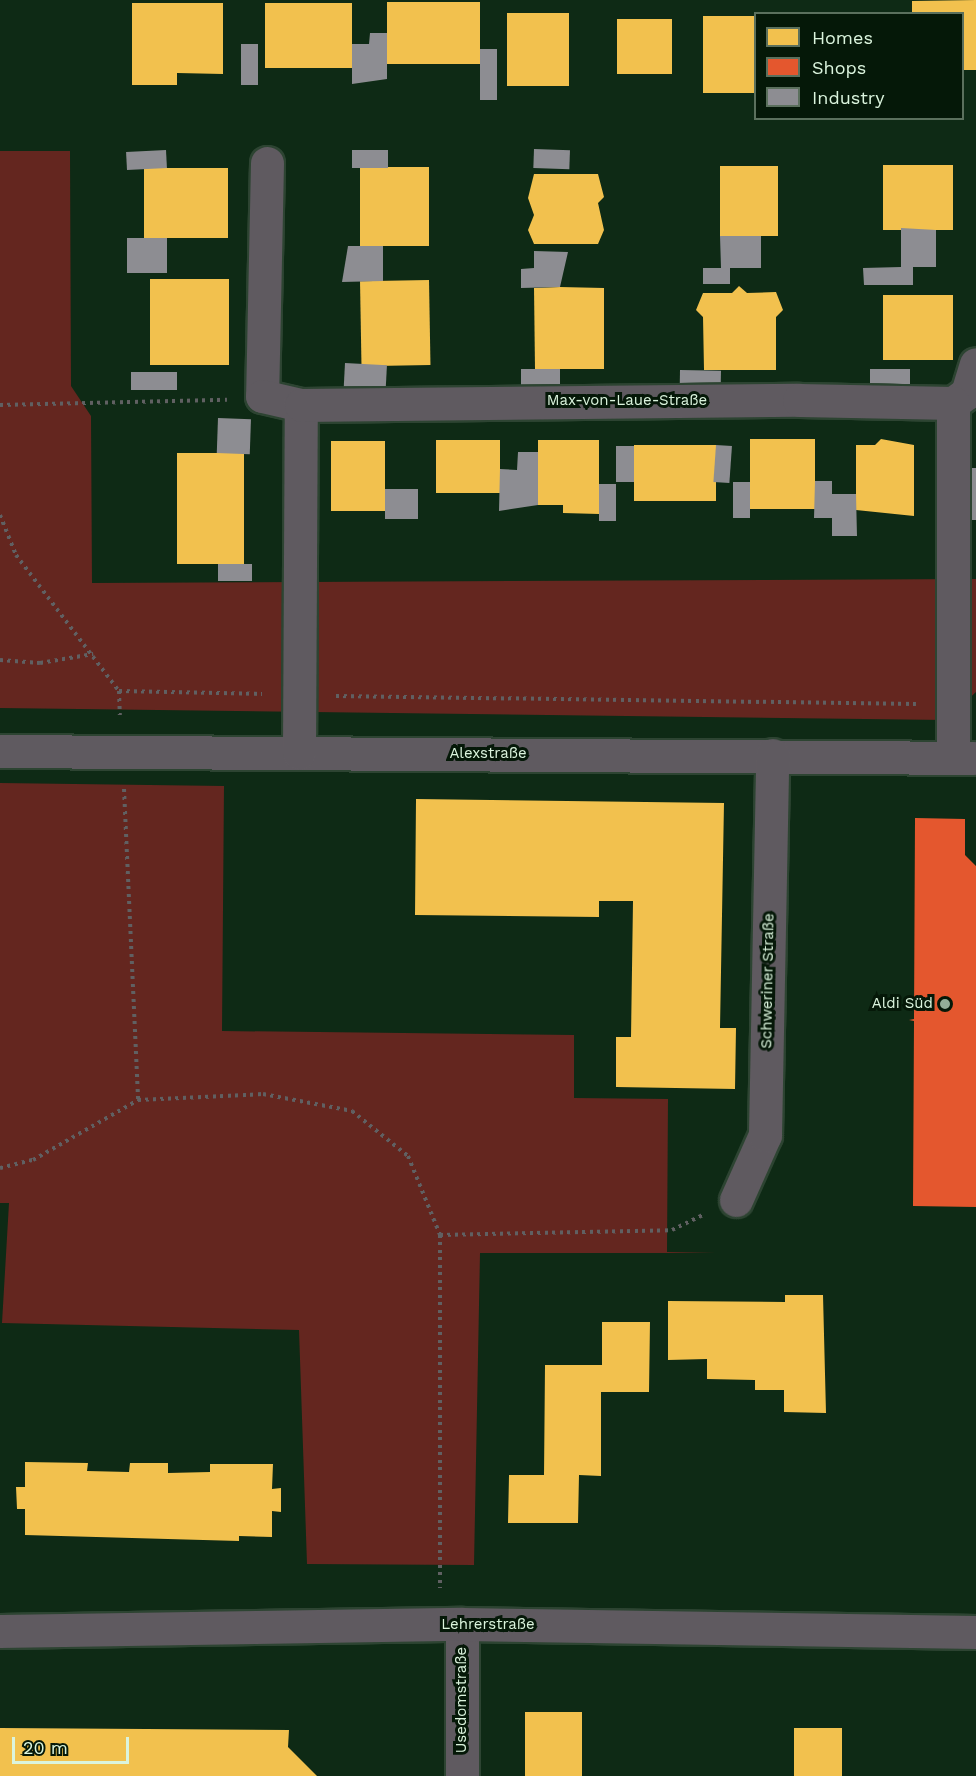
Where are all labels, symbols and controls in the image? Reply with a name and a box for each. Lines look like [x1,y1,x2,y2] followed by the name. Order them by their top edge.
[754,12,964,120] legend
[812,27,873,48] text: Homes
[812,57,866,78] text: Shops
[812,87,884,108] text: Industry
[547,392,707,410] street label: Max-von-Laue-Straße
[449,745,527,763] street label: Alexstraße
[758,913,778,1049] street label: Schweriner Straße
[872,995,933,1013] place label: Aldi Süd
[938,997,952,1011] marker: Aldi Süd
[441,1616,535,1634] street label: Lehrerstraße
[453,1647,471,1753] street label: Usedomstraße
[15,1725,132,1763] scale bar
[23,1737,68,1758] text: 20 m

